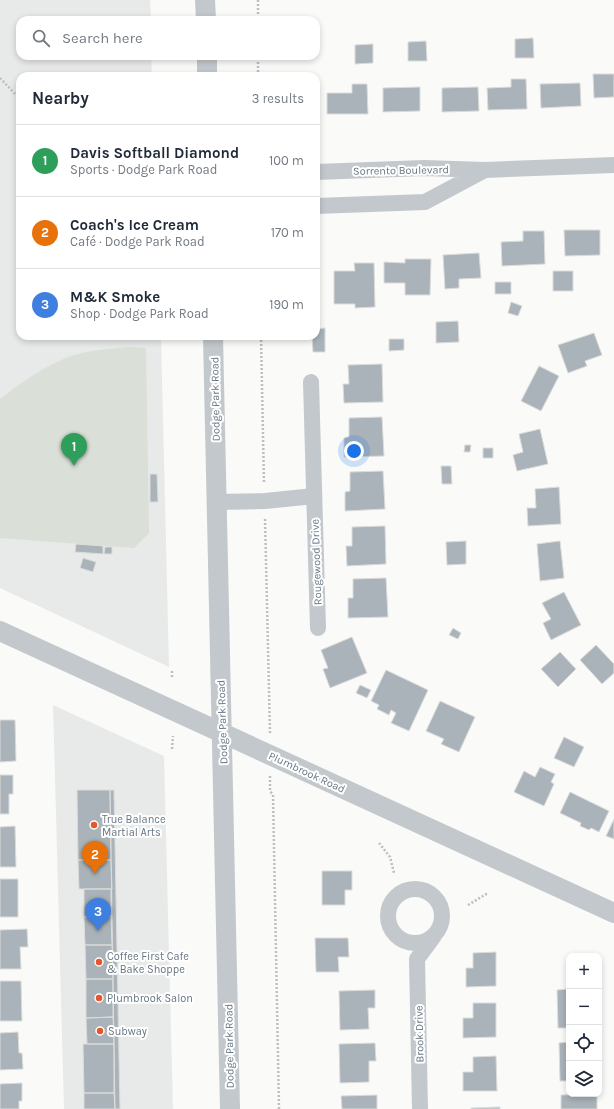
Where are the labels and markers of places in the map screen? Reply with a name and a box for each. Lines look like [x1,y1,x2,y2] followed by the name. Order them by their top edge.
[61,433,87,466] pin: 1
[102,813,166,839] place label: True Balance Martial Arts
[89,820,99,830] marker: True Balance Martial Arts
[82,841,108,874] pin: 2
[85,898,111,931] pin: 3
[107,950,189,976] place label: Coffee First Cafe & Bake Shoppe
[94,957,104,967] marker: Coffee First Cafe & Bake Shoppe
[107,992,193,1005] place label: Plumbrook Salon
[94,993,104,1003] marker: Plumbrook Salon
[108,1025,147,1038] place label: Subway
[95,1026,105,1036] marker: Subway

